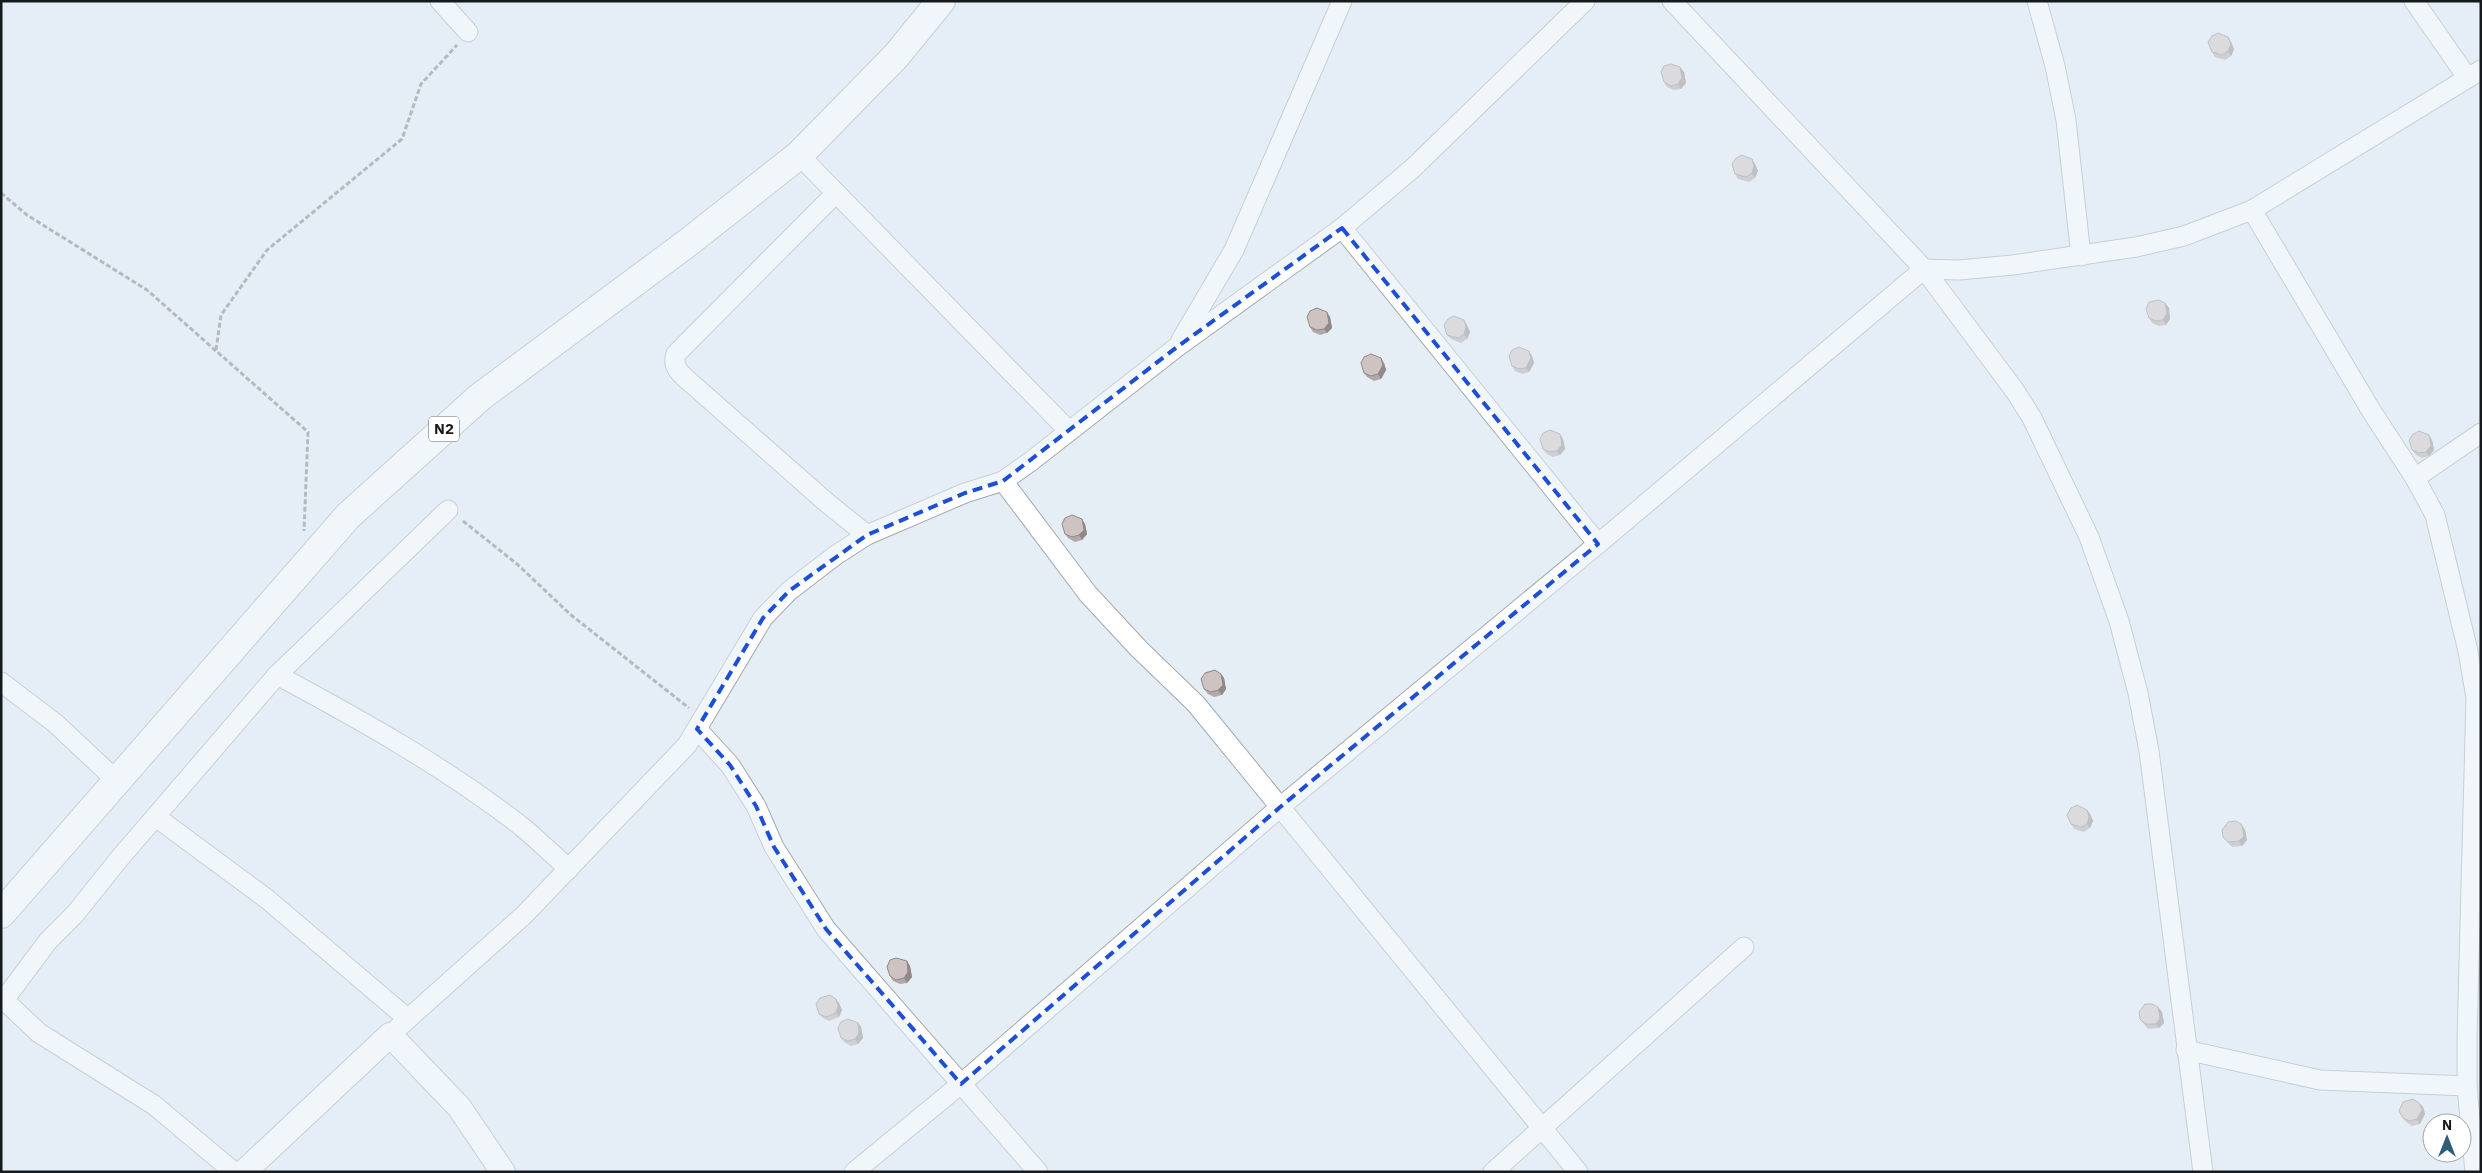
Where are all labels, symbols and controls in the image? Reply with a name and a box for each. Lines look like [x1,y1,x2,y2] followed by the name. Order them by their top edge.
[429,416,459,442] road number: N2
[2422,1113,2472,1163] north arrow
[2442,1116,2452,1134] text: N

